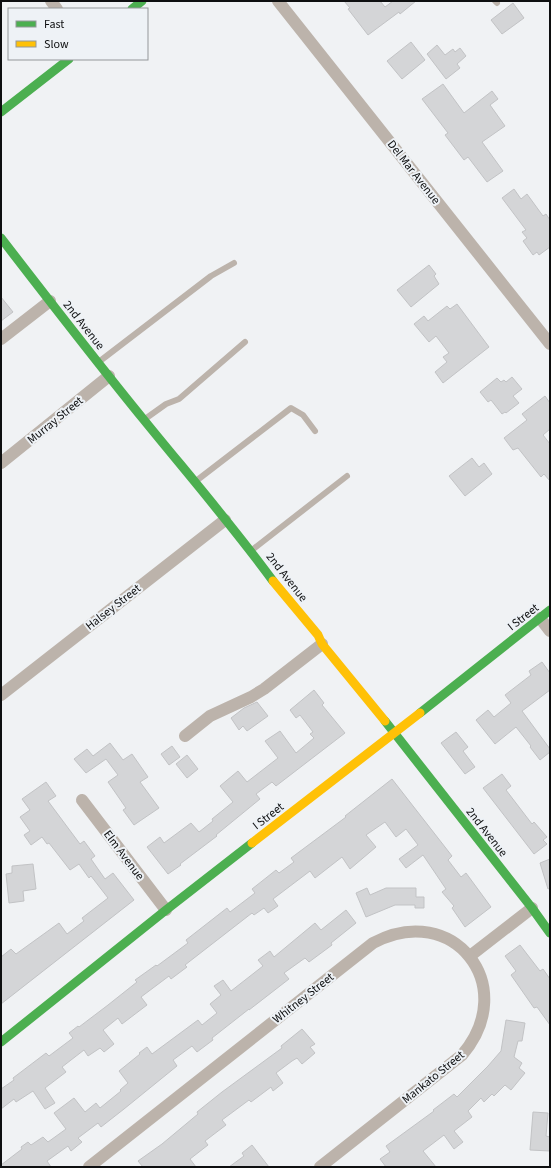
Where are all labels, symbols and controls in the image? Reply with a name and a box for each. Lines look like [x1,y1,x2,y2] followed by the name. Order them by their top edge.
[8,8,148,60] legend
[44,16,64,33] text: Fast
[44,36,69,53] text: Slow
[383,137,444,208] street label: Del Mar Avenue
[59,297,108,354] street label: 2nd Avenue
[24,393,87,448] street label: Murray Street
[262,549,311,606] street label: 2nd Avenue
[82,580,145,634] street label: Halsey Street
[504,600,543,635] street label: I Street
[249,799,288,834] street label: I Street
[462,804,511,861] street label: 2nd Avenue
[99,827,148,884] street label: Elm Avenue
[269,969,338,1028] street label: Whitney Street
[398,1047,468,1108] street label: Mankato Street

